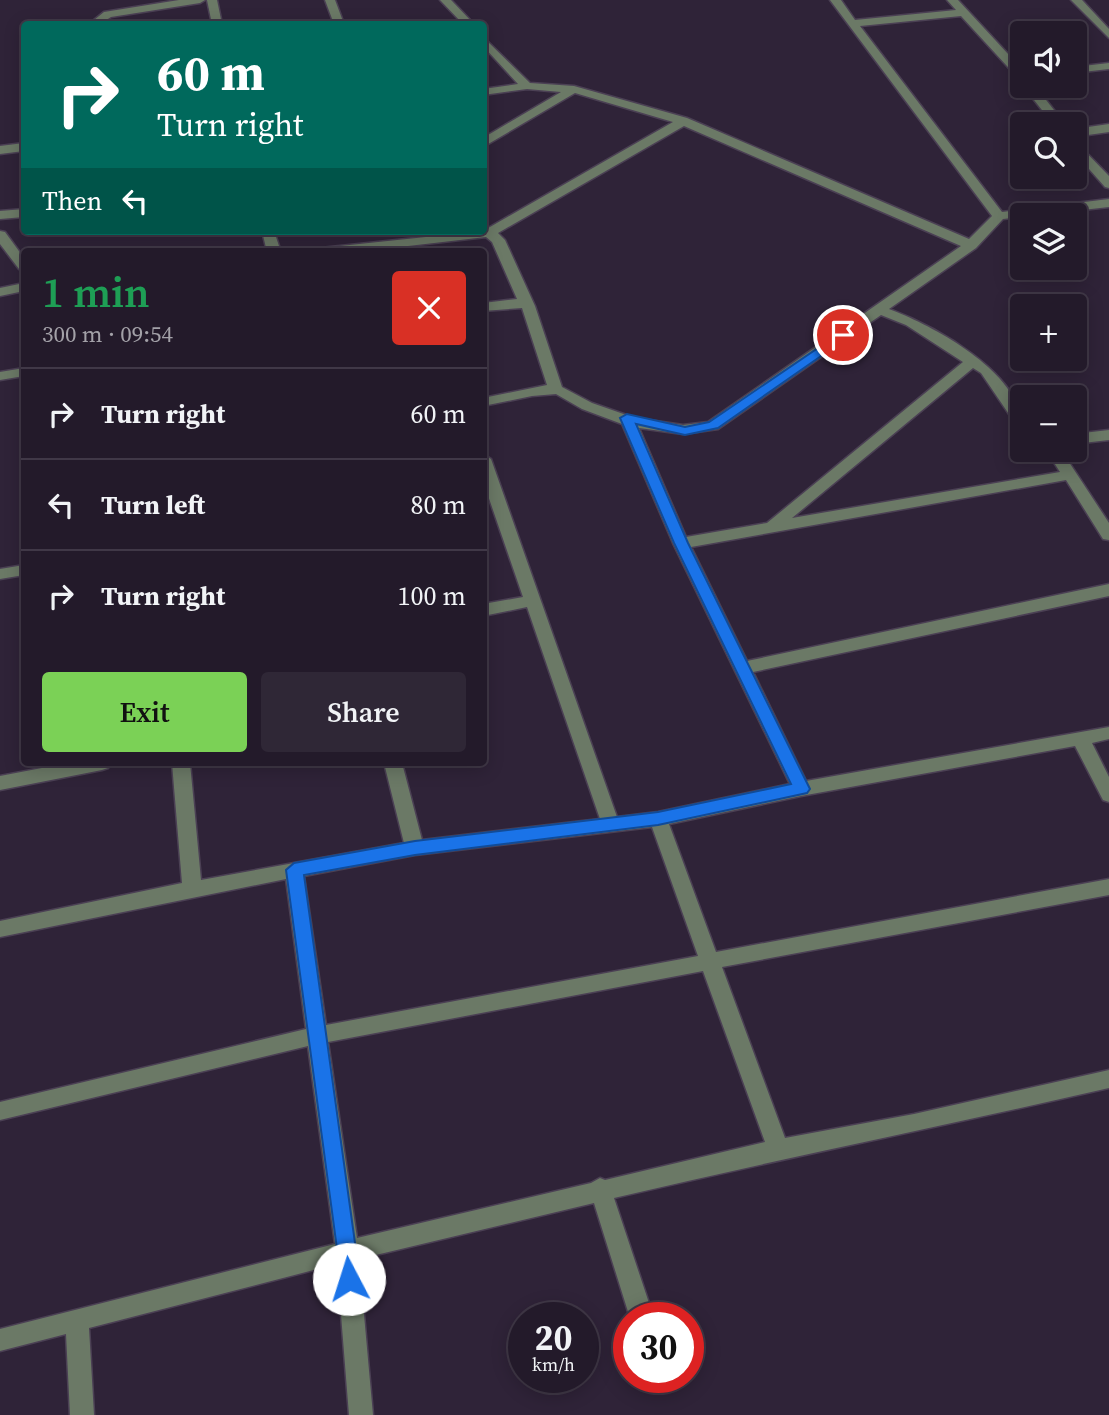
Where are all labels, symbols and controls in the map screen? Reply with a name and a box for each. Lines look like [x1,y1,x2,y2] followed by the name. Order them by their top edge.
[1010,21,1087,462] map controls
[1010,21,1087,98] button: sound
[157,39,265,106] text: 60 m
[42,49,133,140] icon: right
[157,103,303,147] text: Turn right
[1010,112,1087,189] button: search
[116,182,154,220] icon: left
[42,183,102,219] text: Then
[1010,203,1087,280] button: layers
[42,263,150,321] text: 1 min
[392,271,466,345] button: close
[1010,294,1087,371] button: +
[813,305,873,365] pin
[824,316,862,354] icon: arrive
[42,318,173,350] text: 300 m · 09:54
[1010,385,1087,462] button: −
[42,395,80,433] icon: right
[101,396,225,432] text: Turn right
[411,396,466,432] text: 60 m
[42,486,80,524] icon: left
[101,487,205,523] text: Turn left
[411,487,466,523] text: 80 m
[42,577,80,615] icon: right
[101,578,225,614] text: Turn right
[398,578,466,614] text: 100 m
[42,672,247,752] button: Exit
[261,672,466,752] button: Share
[312,1242,386,1316] position arrow
[613,1302,704,1393] speed limit sign: 30
[535,1314,572,1362] text: 20
[532,1352,575,1377] text: km/h

